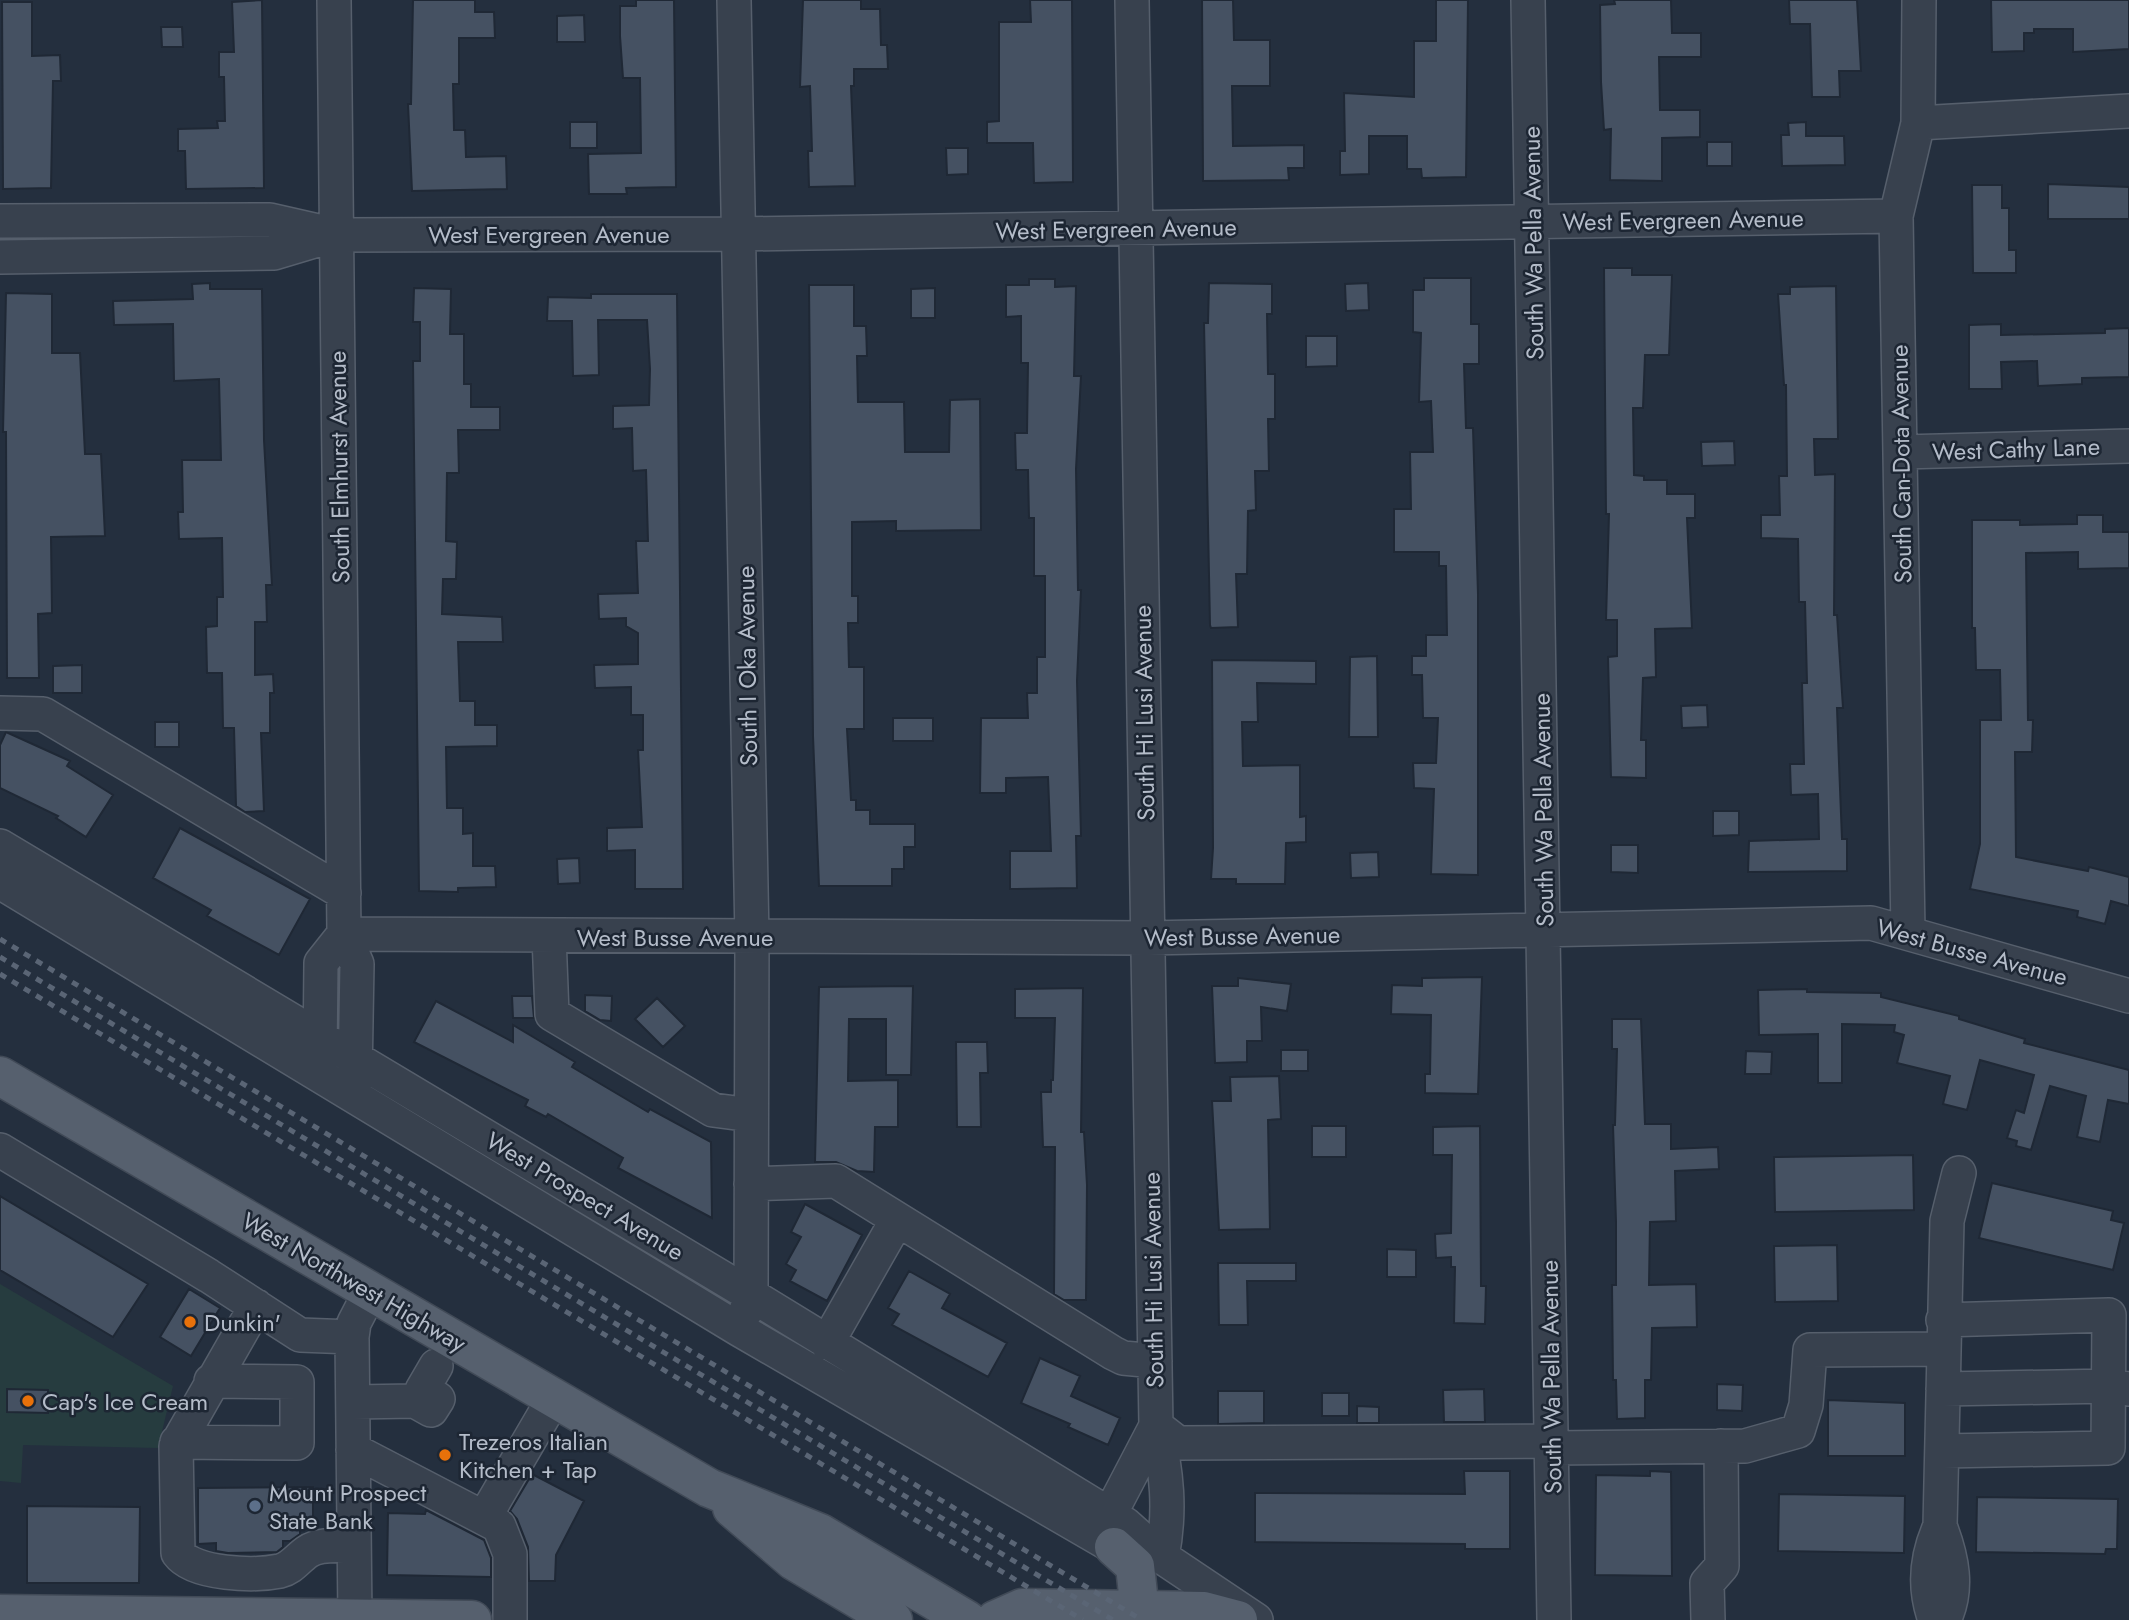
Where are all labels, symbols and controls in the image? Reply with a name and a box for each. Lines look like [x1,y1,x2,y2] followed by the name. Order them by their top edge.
[1513,126,1553,360] street label: South Wa Pella Avenue
[1562,200,1804,240] street label: West Evergreen Avenue
[995,209,1237,249] street label: West Evergreen Avenue
[428,217,670,252] street label: West Evergreen Avenue
[1881,344,1921,584] street label: South Can-Dota Avenue
[319,350,359,584] street label: South Elmhurst Avenue
[1931,429,2101,469] street label: West Cathy Lane
[728,565,766,767] street label: South I Oka Avenue
[1125,605,1163,821] street label: South Hi Lusi Avenue
[1523,693,1563,927] street label: South Wa Pella Avenue
[1873,910,2071,994] street label: West Busse Avenue
[1143,917,1341,955] street label: West Busse Avenue
[577,920,773,955] street label: West Busse Avenue
[479,1123,691,1269] street label: West Prospect Avenue
[1134,1172,1172,1388] street label: South Hi Lusi Avenue
[235,1203,473,1361] street label: West Northwest Highway
[1531,1260,1571,1494] street label: South Wa Pella Avenue
[204,1305,281,1340] place label: Dunkin'
[182,1314,198,1330] marker: Dunkin'
[42,1384,208,1419] place label: Cap's Ice Cream
[20,1393,36,1409] marker: Cap's Ice Cream
[459,1424,608,1487] place label: Trezeros Italian Kitchen + Tap
[437,1447,453,1463] marker: Trezeros Italian Kitchen + Tap
[269,1475,427,1538] place label: Mount Prospect State Bank
[247,1498,263,1514] marker: Mount Prospect State Bank

